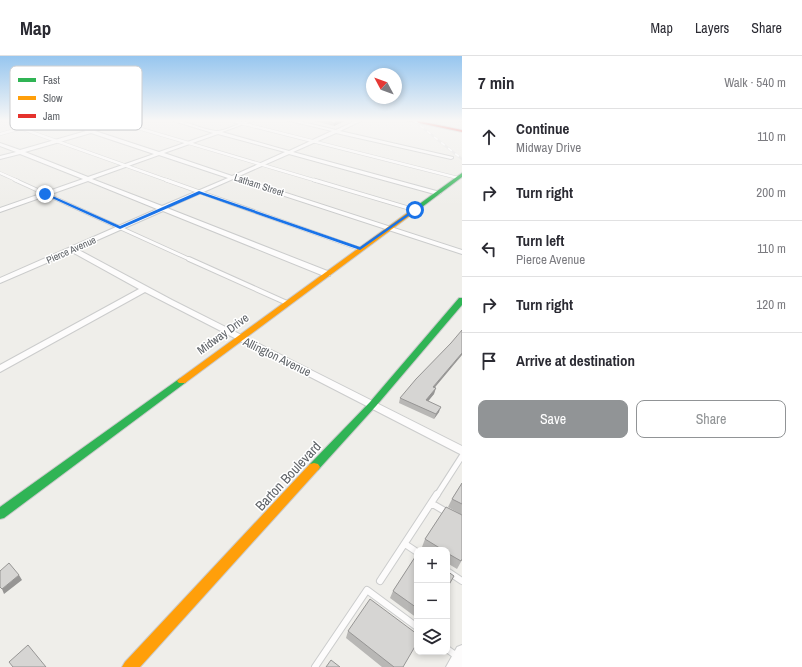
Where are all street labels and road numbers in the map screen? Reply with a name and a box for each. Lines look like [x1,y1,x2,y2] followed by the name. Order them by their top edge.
[232,171,286,199] street label: Latham Street
[44,233,98,267] street label: Pierce Avenue
[194,310,252,358] street label: Midway Drive
[239,333,314,380] street label: Allington Avenue
[251,437,325,515] street label: Barton Boulevard

